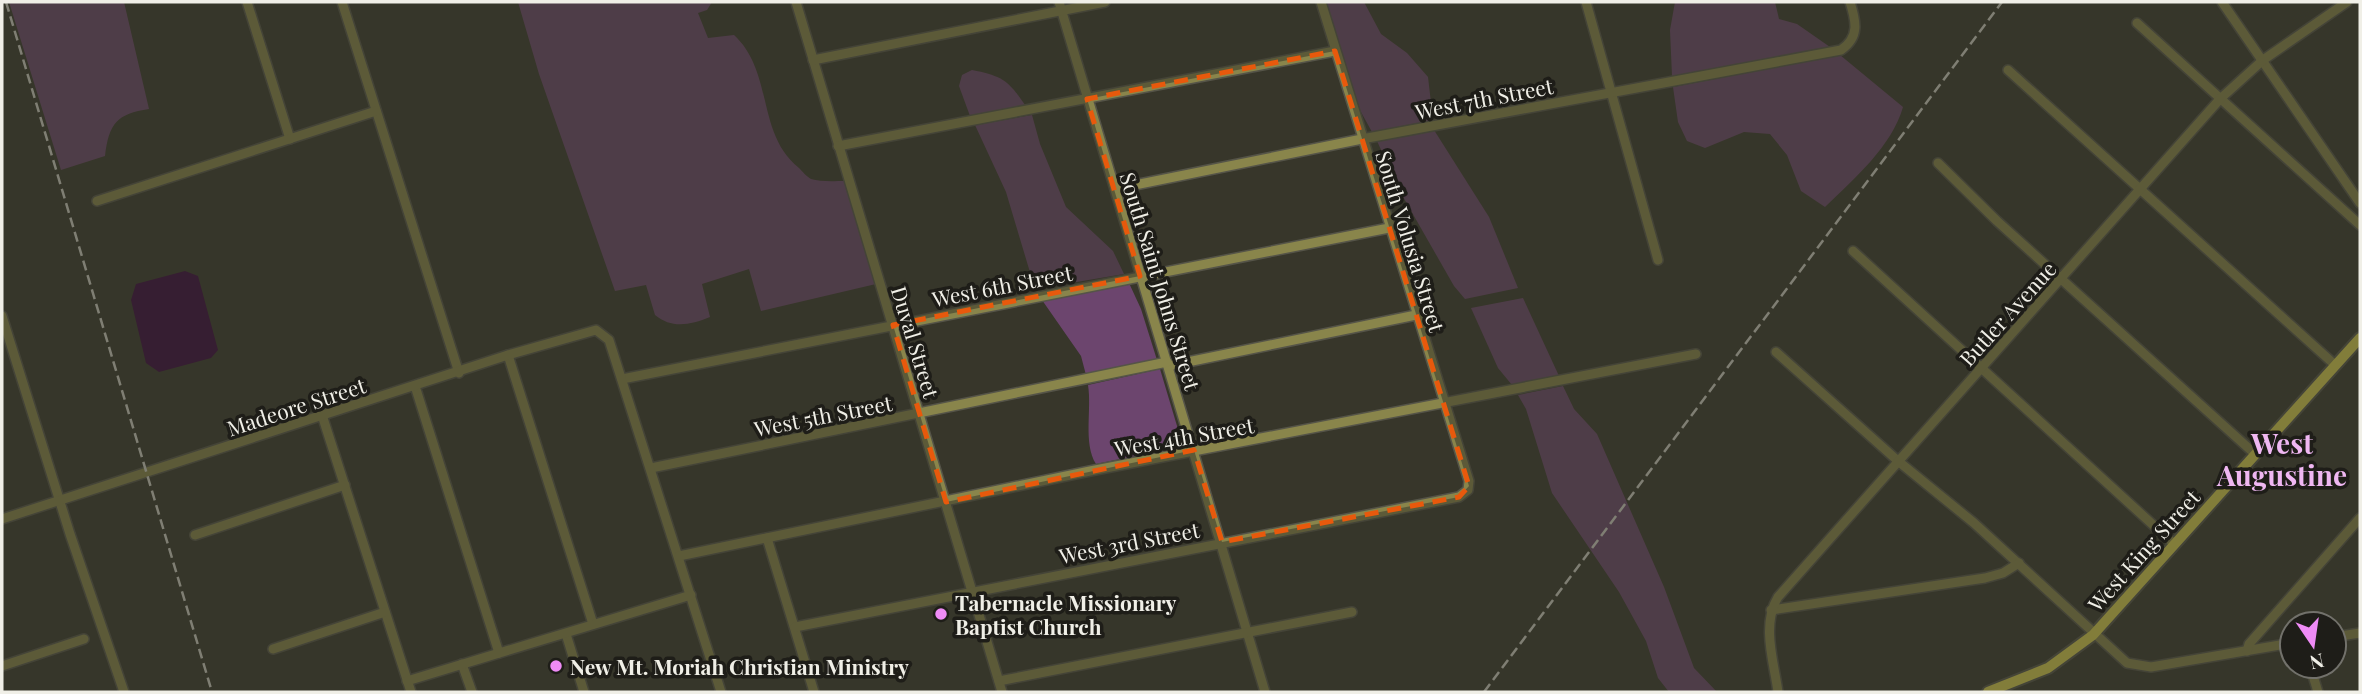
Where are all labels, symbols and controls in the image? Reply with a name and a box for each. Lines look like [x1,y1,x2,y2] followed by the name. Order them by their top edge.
[1412,71,1556,125] street label: West 7th Street
[1370,147,1452,336] street label: South Volusia Street
[1114,169,1208,394] street label: South Saint Johns Street
[1952,255,2062,371] street label: Butler Avenue
[929,258,1075,312] street label: West 6th Street
[886,283,946,402] street label: Duval Street
[223,370,369,442] street label: Madeore Street
[751,388,895,442] street label: West 5th Street
[1111,410,1257,462] street label: West 4th Street
[2216,424,2347,493] district label: West Augustine
[2080,483,2206,618] street label: West King Street
[1056,515,1202,569] street label: West 3rd Street
[955,588,1176,640] place label: Tabernacle Missionary Baptist Church
[933,606,949,622] marker: Tabernacle Missionary Baptist Church
[2278,610,2348,680] north arrow
[2307,648,2327,677] text: N
[570,652,909,680] place label: New Mt. Moriah Christian Ministry
[548,658,564,674] marker: New Mt. Moriah Christian Ministry

